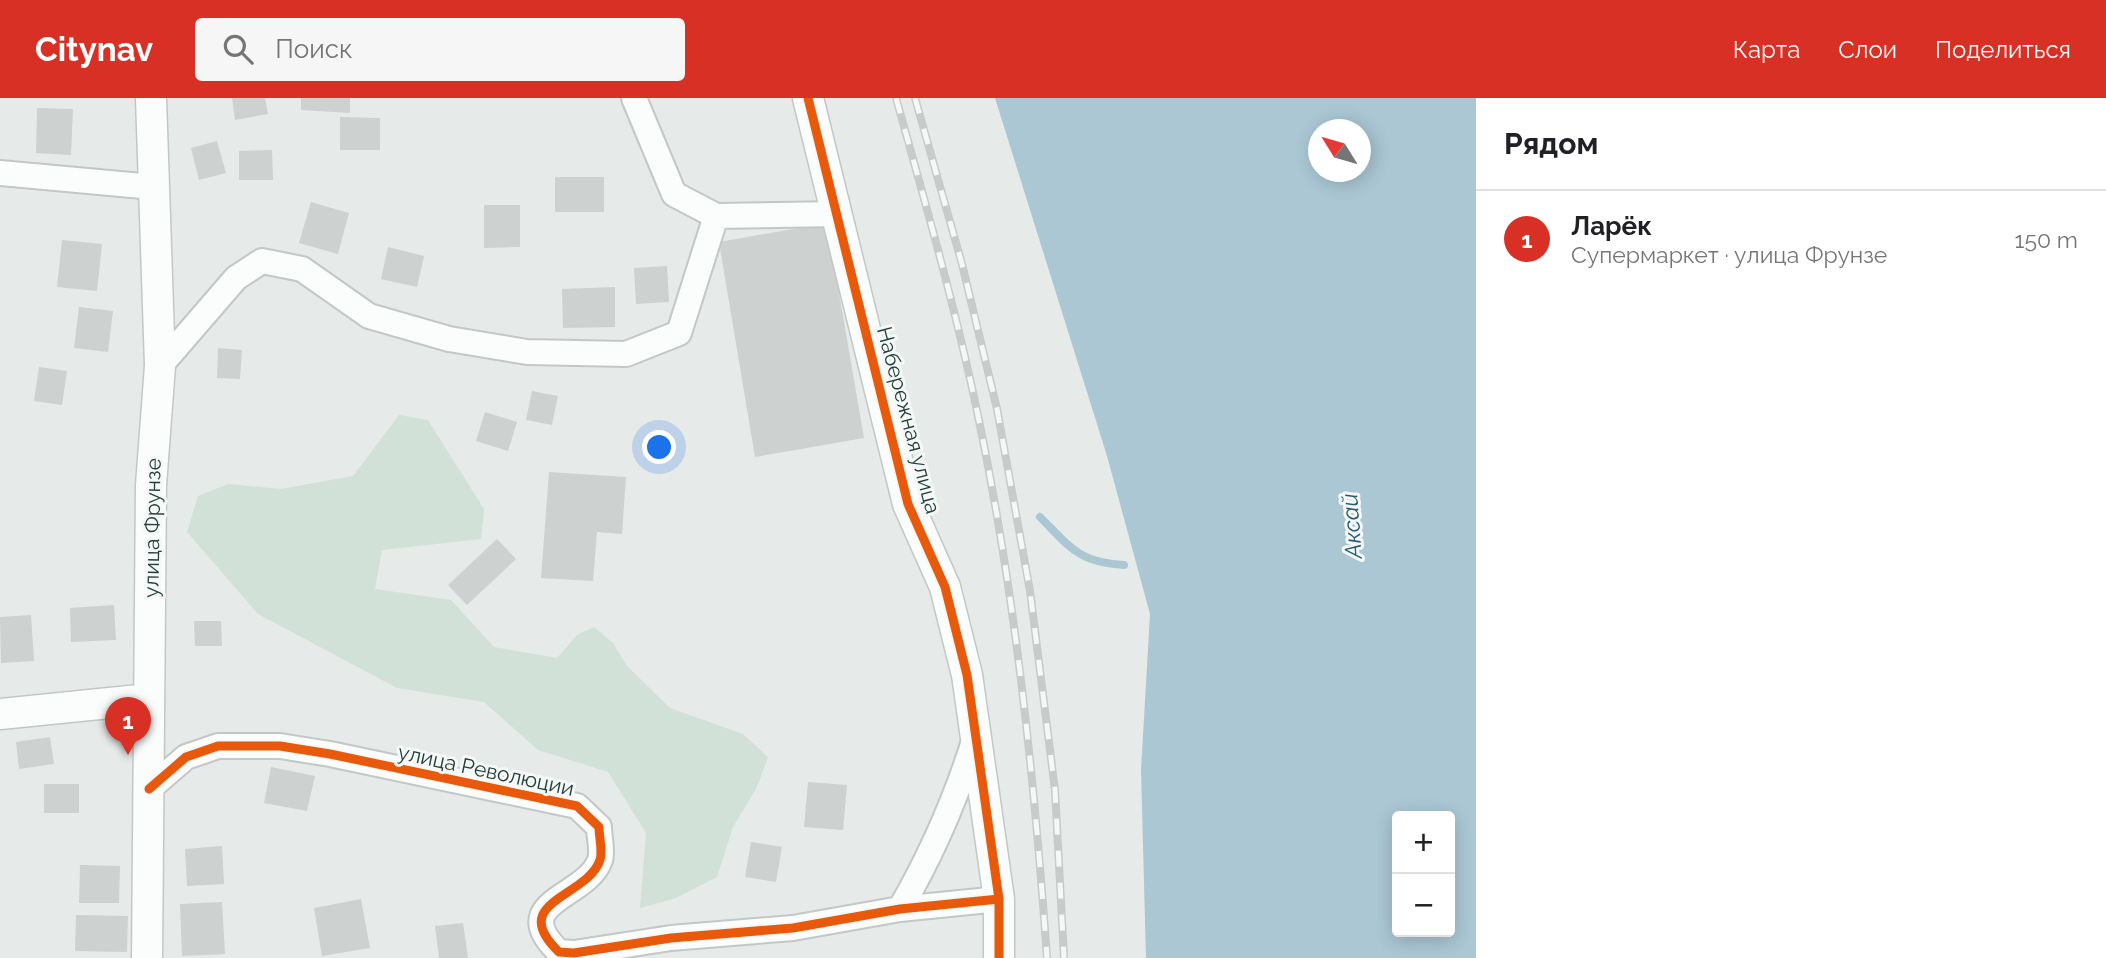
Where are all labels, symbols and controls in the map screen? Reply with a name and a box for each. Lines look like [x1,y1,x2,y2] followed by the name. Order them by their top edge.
[195,18,685,81] search box
[35,30,153,69] text: Citynav
[219,30,257,68] icon: search
[275,34,352,64] text: Поиск
[1733,35,1800,64] text: Карта
[1838,35,1897,64] text: Слои
[1935,35,2071,64] text: Поделиться
[1308,119,1371,182] north arrow
[1504,126,1598,161] text: Рядом
[1571,211,1652,241] text: Ларёк
[1521,226,1533,253] text: 1
[2015,226,2078,253] text: 150 m
[1571,241,1887,268] text: Супермаркет · улица Фрунзе
[872,324,946,516] street label: Набережная улица
[642,430,676,464] your location
[138,458,166,598] street label: улица Фрунзе
[1335,493,1367,561] water label: Аксай
[105,697,151,755] pin: 1
[396,739,576,801] street label: улица Революции
[1392,811,1455,937] map controls
[1392,811,1455,874] button: +
[1392,874,1455,937] button: −

